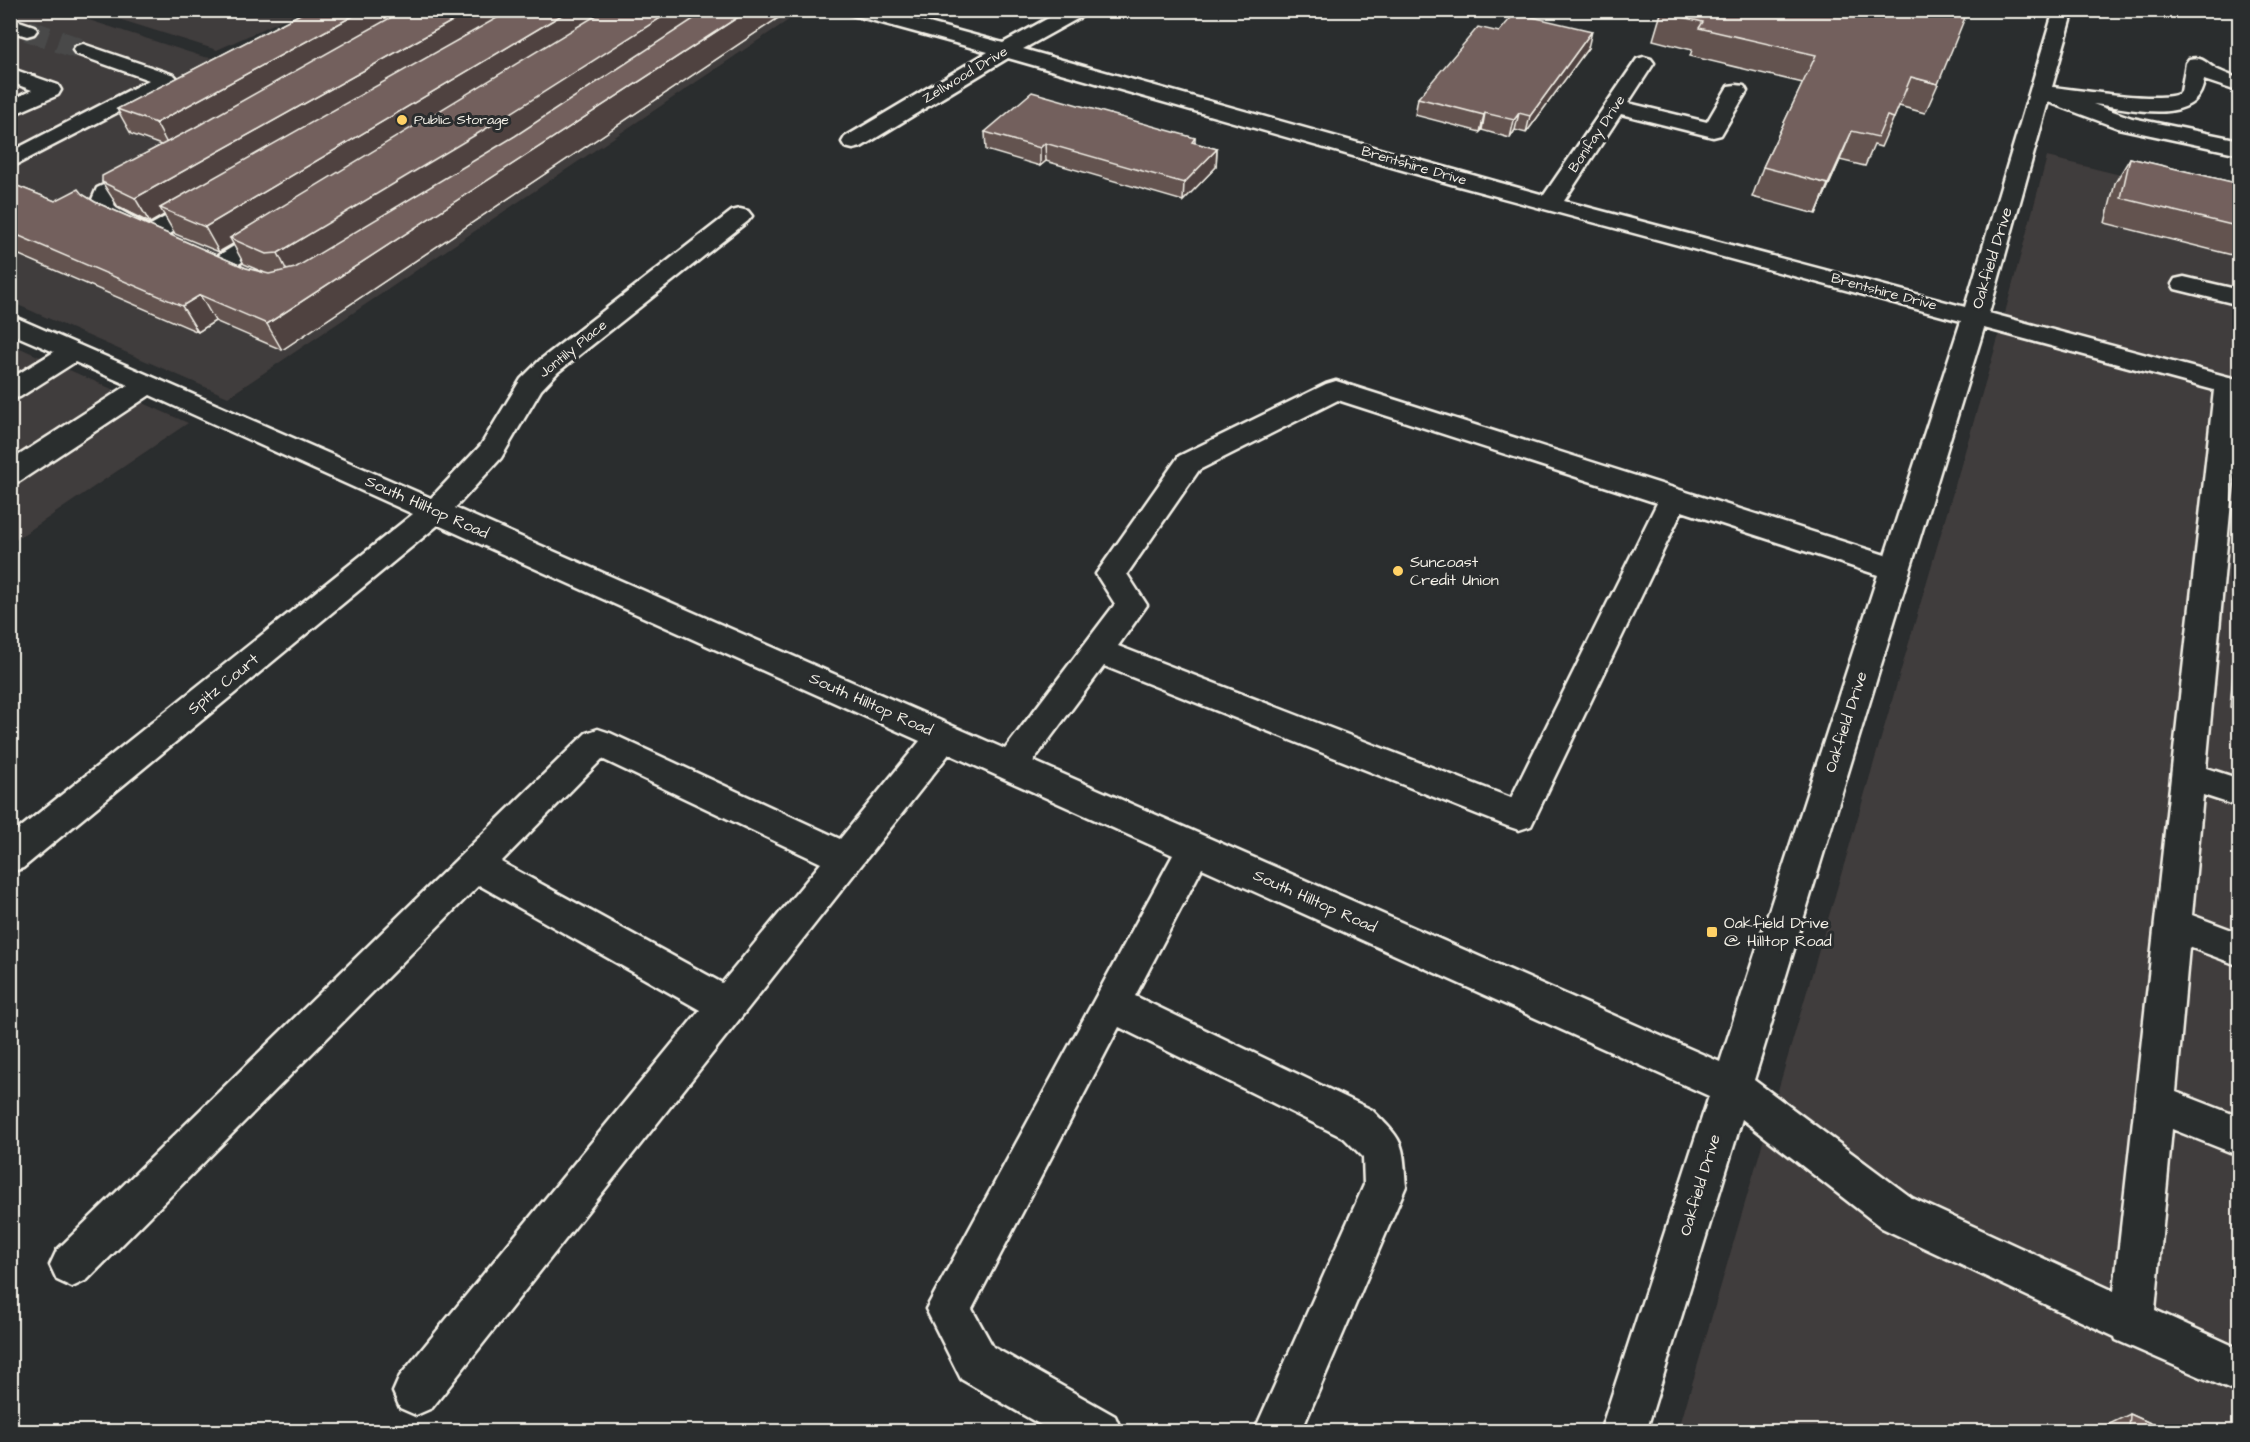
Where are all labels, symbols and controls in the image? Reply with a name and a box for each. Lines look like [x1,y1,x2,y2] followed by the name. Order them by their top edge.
[918,41,1012,108] street label: Zellwood Drive
[1564,91,1631,177] street label: Bonifay Drive
[414,110,509,130] place label: Public Storage
[395,113,409,127] marker: Public Storage
[1359,141,1469,191] street label: Brentshire Drive
[1966,204,2018,311] street label: Oakfield Drive
[1829,268,1939,316] street label: Brentshire Drive
[535,315,612,383] street label: Jontilly Place
[362,470,492,544] street label: South Hilltop Road
[1410,551,1499,591] place label: Suncoast Credit Union
[1391,564,1405,578] marker: Suncoast Credit Union
[183,648,264,720] street label: Spitz Court
[806,667,936,741] street label: South Hilltop Road
[1819,668,1873,775] street label: Oakfield Drive
[1250,864,1380,938] street label: South Hilltop Road
[1724,912,1832,952] place label: Oakfield Drive @ Hilltop Road
[1705,925,1719,939] marker: Oakfield Drive @ Hilltop Road
[1674,1131,1726,1238] street label: Oakfield Drive

